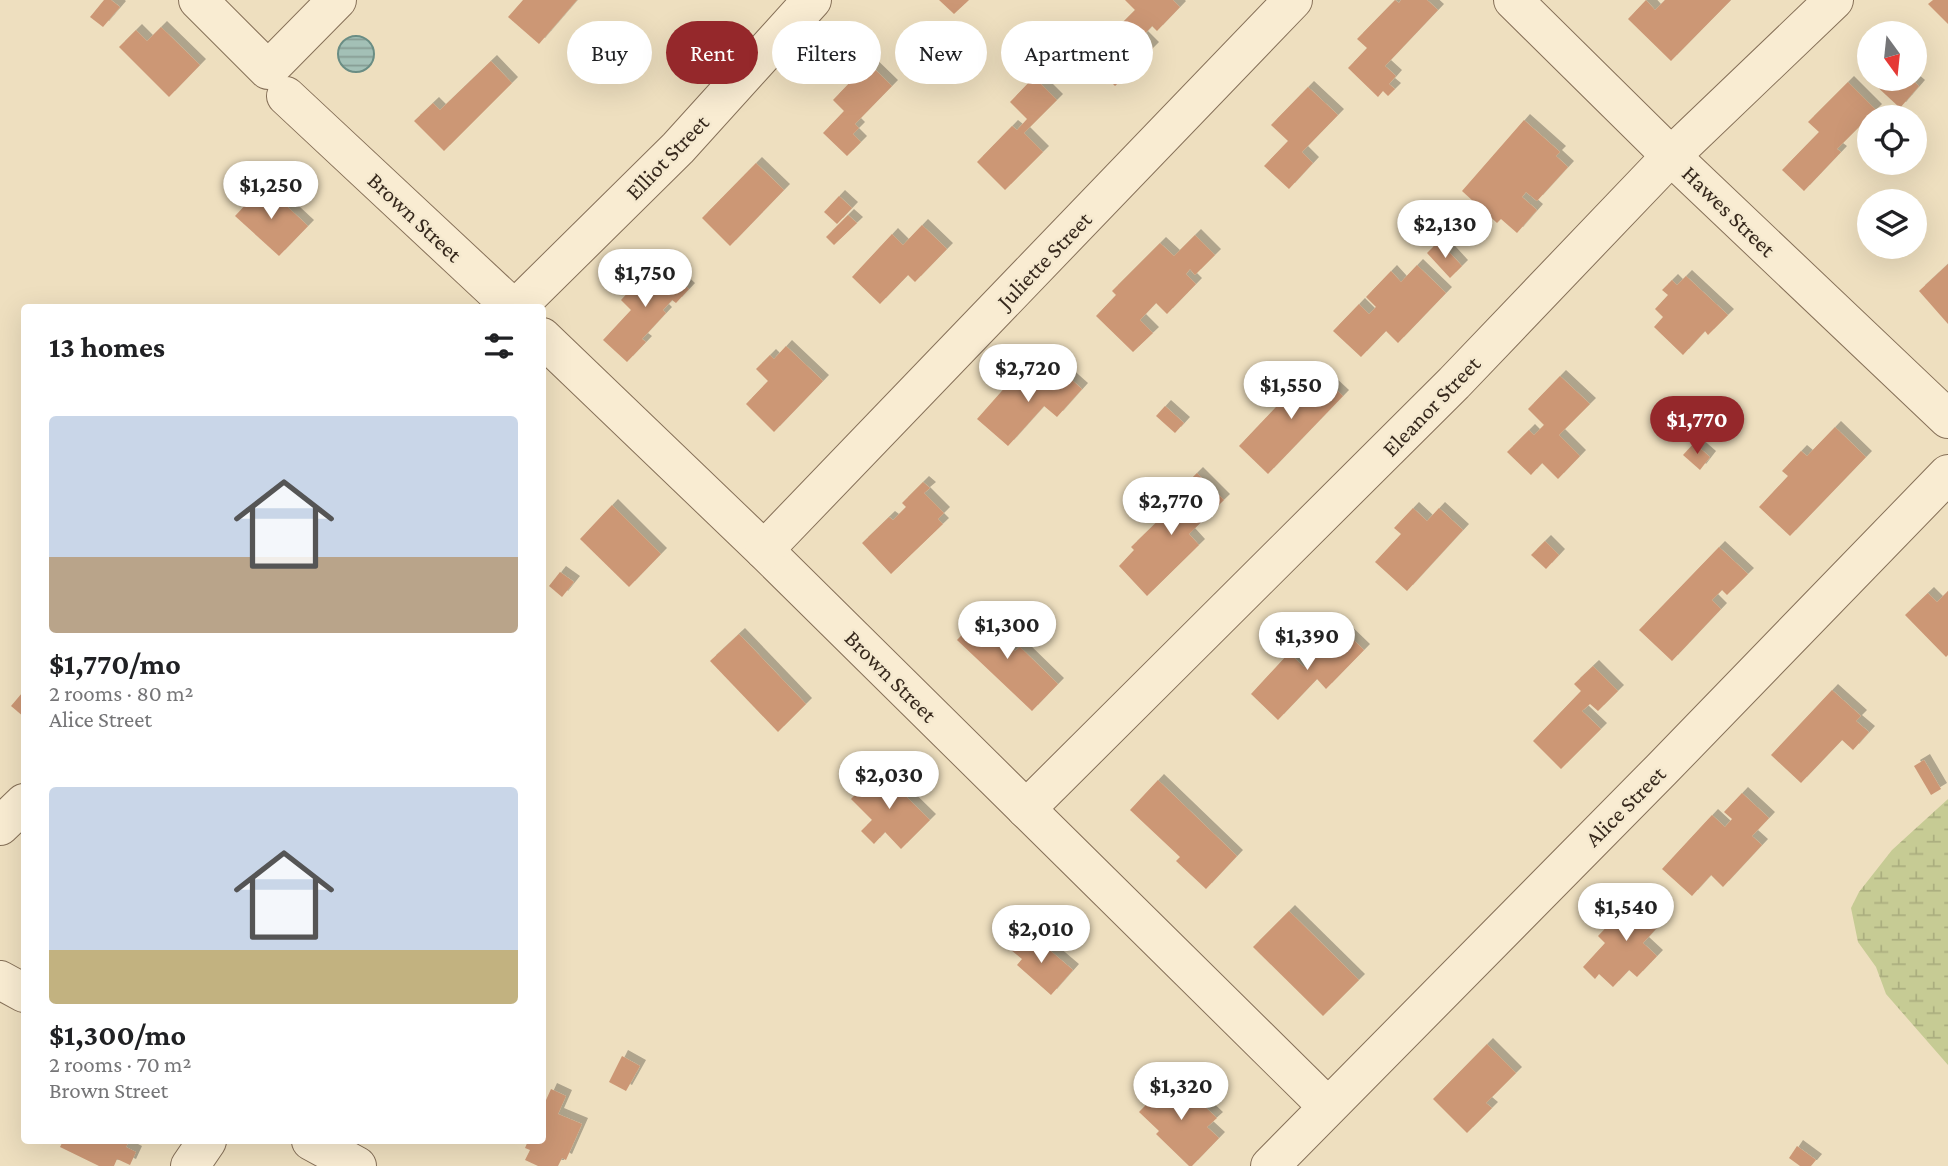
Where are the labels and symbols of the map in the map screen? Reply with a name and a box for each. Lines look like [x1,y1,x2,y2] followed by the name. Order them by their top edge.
[1857,21,1927,91] north arrow
[620,109,714,205] street label: Elliot Street
[1677,160,1781,262] street label: Hawes Street
[214,162,328,221] pin: $1,250
[363,167,468,267] street label: Brown Street
[1388,201,1502,260] pin: $2,130
[990,206,1097,315] street label: Juliette Street
[588,250,702,309] pin: $1,750
[971,344,1085,404] pin: $2,720
[1377,350,1486,462] street label: Eleanor Street
[1234,362,1348,421] pin: $1,550
[1640,396,1754,456] pin: $1,770
[1114,477,1228,537] pin: $2,770
[950,602,1064,661] pin: $1,300
[1250,612,1364,672] pin: $1,390
[840,625,943,728] street label: Brown Street
[832,752,946,811] pin: $2,030
[1579,760,1671,852] street label: Alice Street
[1569,884,1683,943] pin: $1,540
[984,906,1098,965] pin: $2,010
[1124,1062,1238,1122] pin: $1,320

